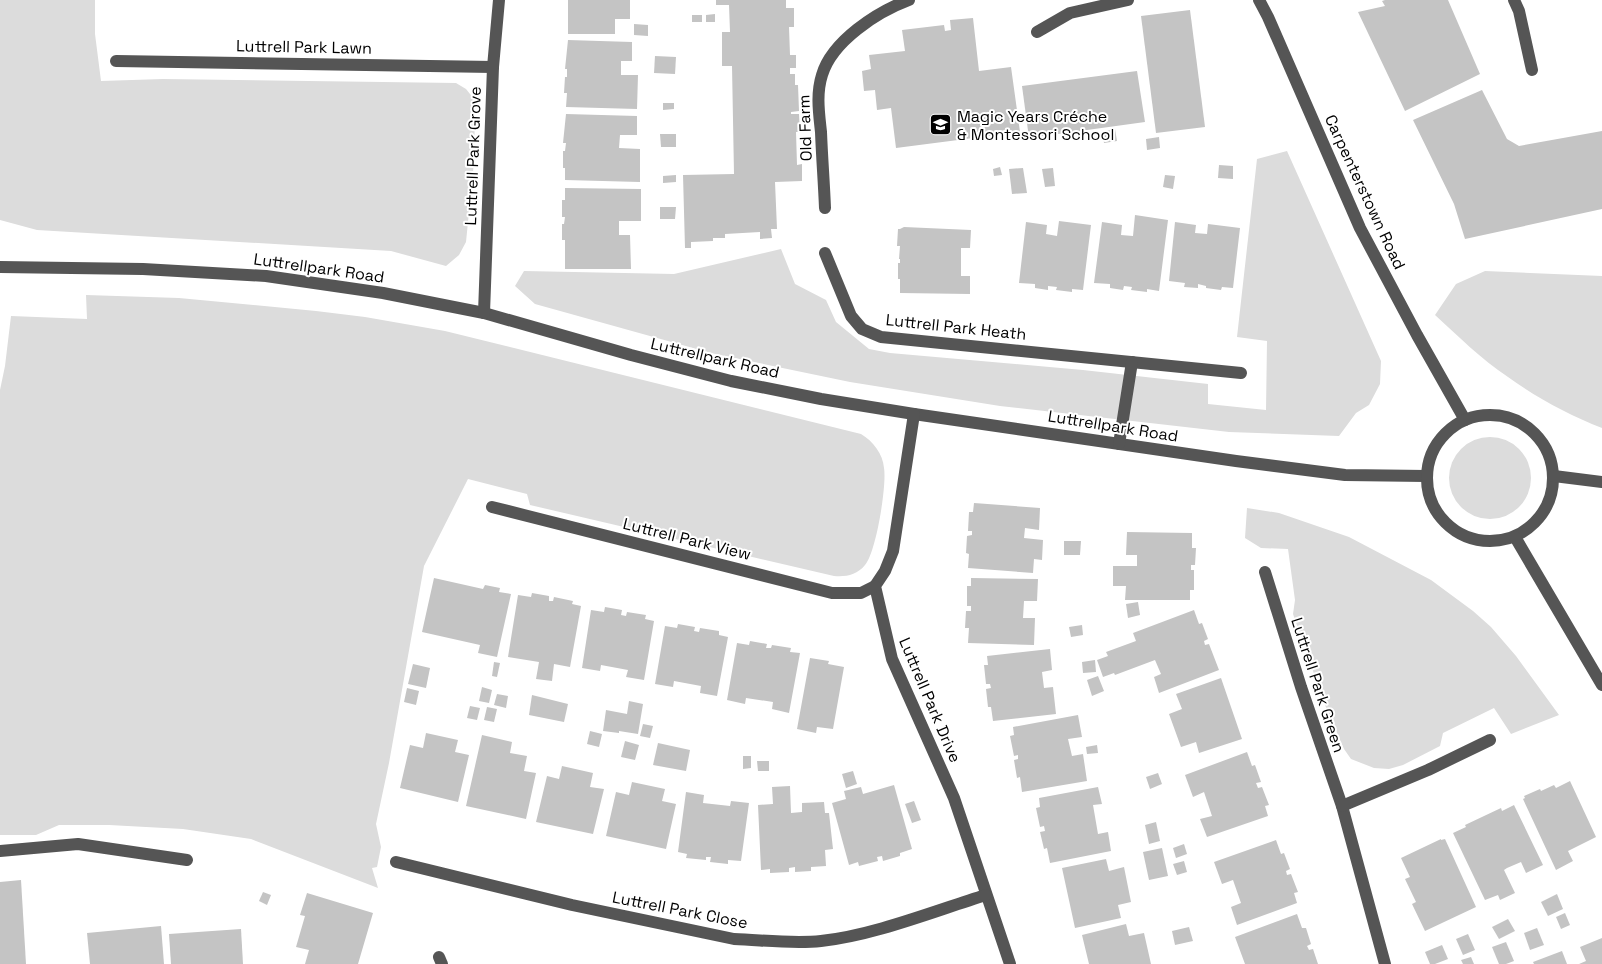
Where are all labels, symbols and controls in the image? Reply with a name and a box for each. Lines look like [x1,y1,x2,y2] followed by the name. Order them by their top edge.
[236,35,372,59] street label: Luttrell Park Lawn
[460,86,486,226] street label: Luttrell Park Grove
[793,94,817,162] street label: Old Farm
[957,106,1114,145] place label: Magic Years Créche & Montessori School
[1320,111,1410,273] street label: Carpenterstown Road
[929,113,953,137] school or university icon: Magic Years Créche & Montessori School
[252,248,386,288] street label: Luttrellpark Road
[885,309,1027,345] street label: Luttrell Park Heath
[649,333,781,383] street label: Luttrellpark Road
[1046,405,1180,447] street label: Luttrellpark Road
[621,513,753,565] street label: Luttrell Park View
[1286,615,1350,755] street label: Luttrell Park Green
[894,634,966,766] street label: Luttrell Park Drive
[611,887,749,933] street label: Luttrell Park Close

